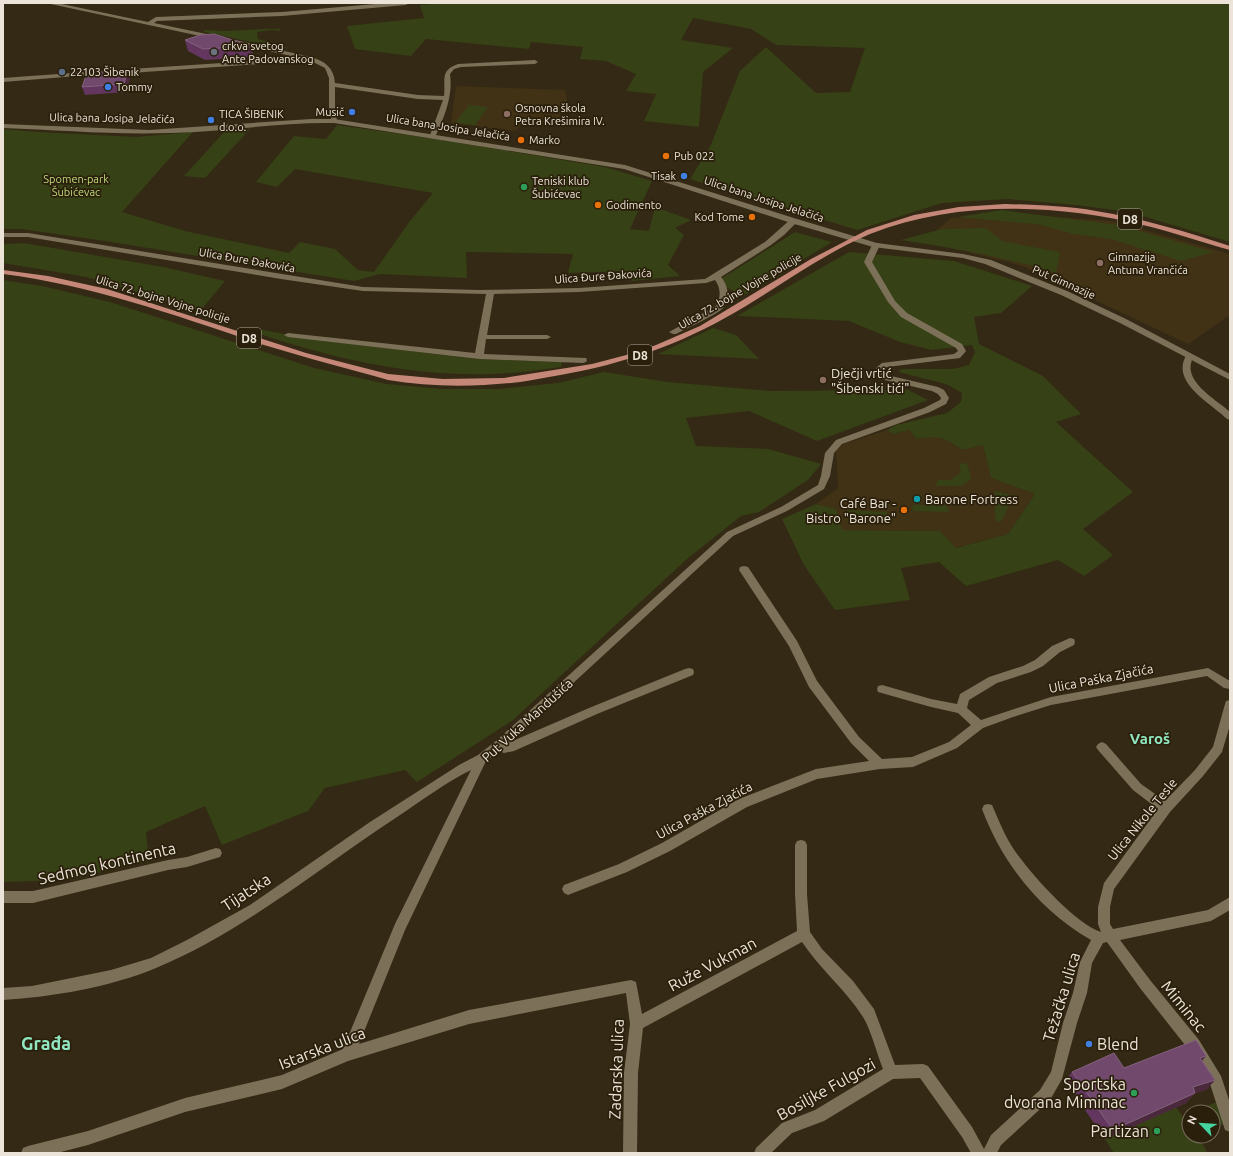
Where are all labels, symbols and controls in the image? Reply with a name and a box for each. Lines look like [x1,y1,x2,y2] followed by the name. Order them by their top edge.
[222,40,313,65] place label: crkva svetog Ante Padovanskog
[209,47,219,57] marker: crkva svetog Ante Padovanskog
[70,65,139,78] place label: 22103 Šibenik
[57,67,67,77] marker: 22103 Šibenik
[116,81,153,93] place label: Tommy
[103,82,113,92] marker: Tommy
[515,102,605,127] place label: Osnovna škola Petra Krešimira IV.
[316,106,344,118] place label: Musič
[219,107,284,133] place label: TICA ŠIBENIK d.o.o.
[347,107,357,117] marker: Musič
[502,109,512,119] marker: Osnovna škola Petra Krešimira IV.
[49,111,175,125] street label: Ulica bana Josipa Jelačića
[385,111,511,143] street label: Ulica bana Josipa Jelačića
[206,115,216,125] marker: TICA ŠIBENIK d.o.o.
[529,134,560,146] place label: Marko
[516,135,526,145] marker: Marko
[674,150,714,162] place label: Pub 022
[661,151,671,161] marker: Pub 022
[651,170,676,182] place label: Tisak
[679,171,689,181] marker: Tisak
[43,173,109,198] park label: Spomen-park Šubićevac
[703,174,825,224] street label: Ulica bana Josipa Jelačića
[532,175,589,200] place label: Teniski klub Šubićevac
[519,182,529,192] marker: Teniski klub Šubićevac
[606,199,661,211] place label: Godimento
[593,200,603,210] marker: Godimento
[1118,209,1142,229] road number: D8
[694,211,744,223] place label: Kod Tome
[747,212,757,222] marker: Kod Tome
[198,246,296,274] street label: Ulica Đure Đakovića
[676,251,804,331] street label: Ulica 72. bojne Vojne policije
[1108,251,1188,276] place label: Gimnazija Antuna Vrančića
[1095,258,1105,268] marker: Gimnazija Antuna Vrančića
[1031,263,1097,301] street label: Put Gimnazije
[554,267,652,285] street label: Ulica Đure Đakovića
[94,273,232,325] street label: Ulica 72. bojne Vojne policije
[237,328,261,348] road number: D8
[628,345,652,365] road number: D8
[831,366,909,395] place label: Dječji vrtić "Šibenski tići"
[818,375,828,385] marker: Dječji vrtić "Šibenski tići"
[925,492,1018,506] place label: Barone Fortress
[912,494,922,504] marker: Barone Fortress
[806,496,896,525] place label: Café Bar - Bistro "Barone"
[899,505,909,515] marker: Café Bar - Bistro "Barone"
[1047,661,1155,695] street label: Ulica Paška Zjačića
[479,676,575,764] street label: Put Vuka Mandušića
[1130,730,1170,747] district label: Varoš
[1105,775,1179,863] street label: Ulica Nikole Tesle
[654,779,754,841] street label: Ulica Paška Zjačića
[36,838,178,888] street label: Sedmog kontinenta
[218,870,274,914] street label: Tijatska
[665,933,759,995] street label: Ruže Vukman
[1039,950,1083,1044] street label: Težačka ulica
[1158,977,1210,1036] street label: Miminac
[605,1018,627,1120] street label: Zadarska ulica
[276,1023,368,1073] street label: Istarska ulica
[21,1033,71,1053] district label: Građa
[1097,1035,1139,1053] place label: Blend
[1084,1039,1094,1049] marker: Blend
[774,1054,878,1124] street label: Bosiljke Fulgozi
[1004,1075,1127,1111] place label: Sportska dvorana Miminac
[1129,1088,1139,1098] marker: Sportska dvorana Miminac
[1181,1104,1221,1144] north arrow
[1185,1114,1199,1126] text: N
[1090,1122,1149,1140] place label: Partizan
[1152,1126,1162,1136] marker: Partizan

